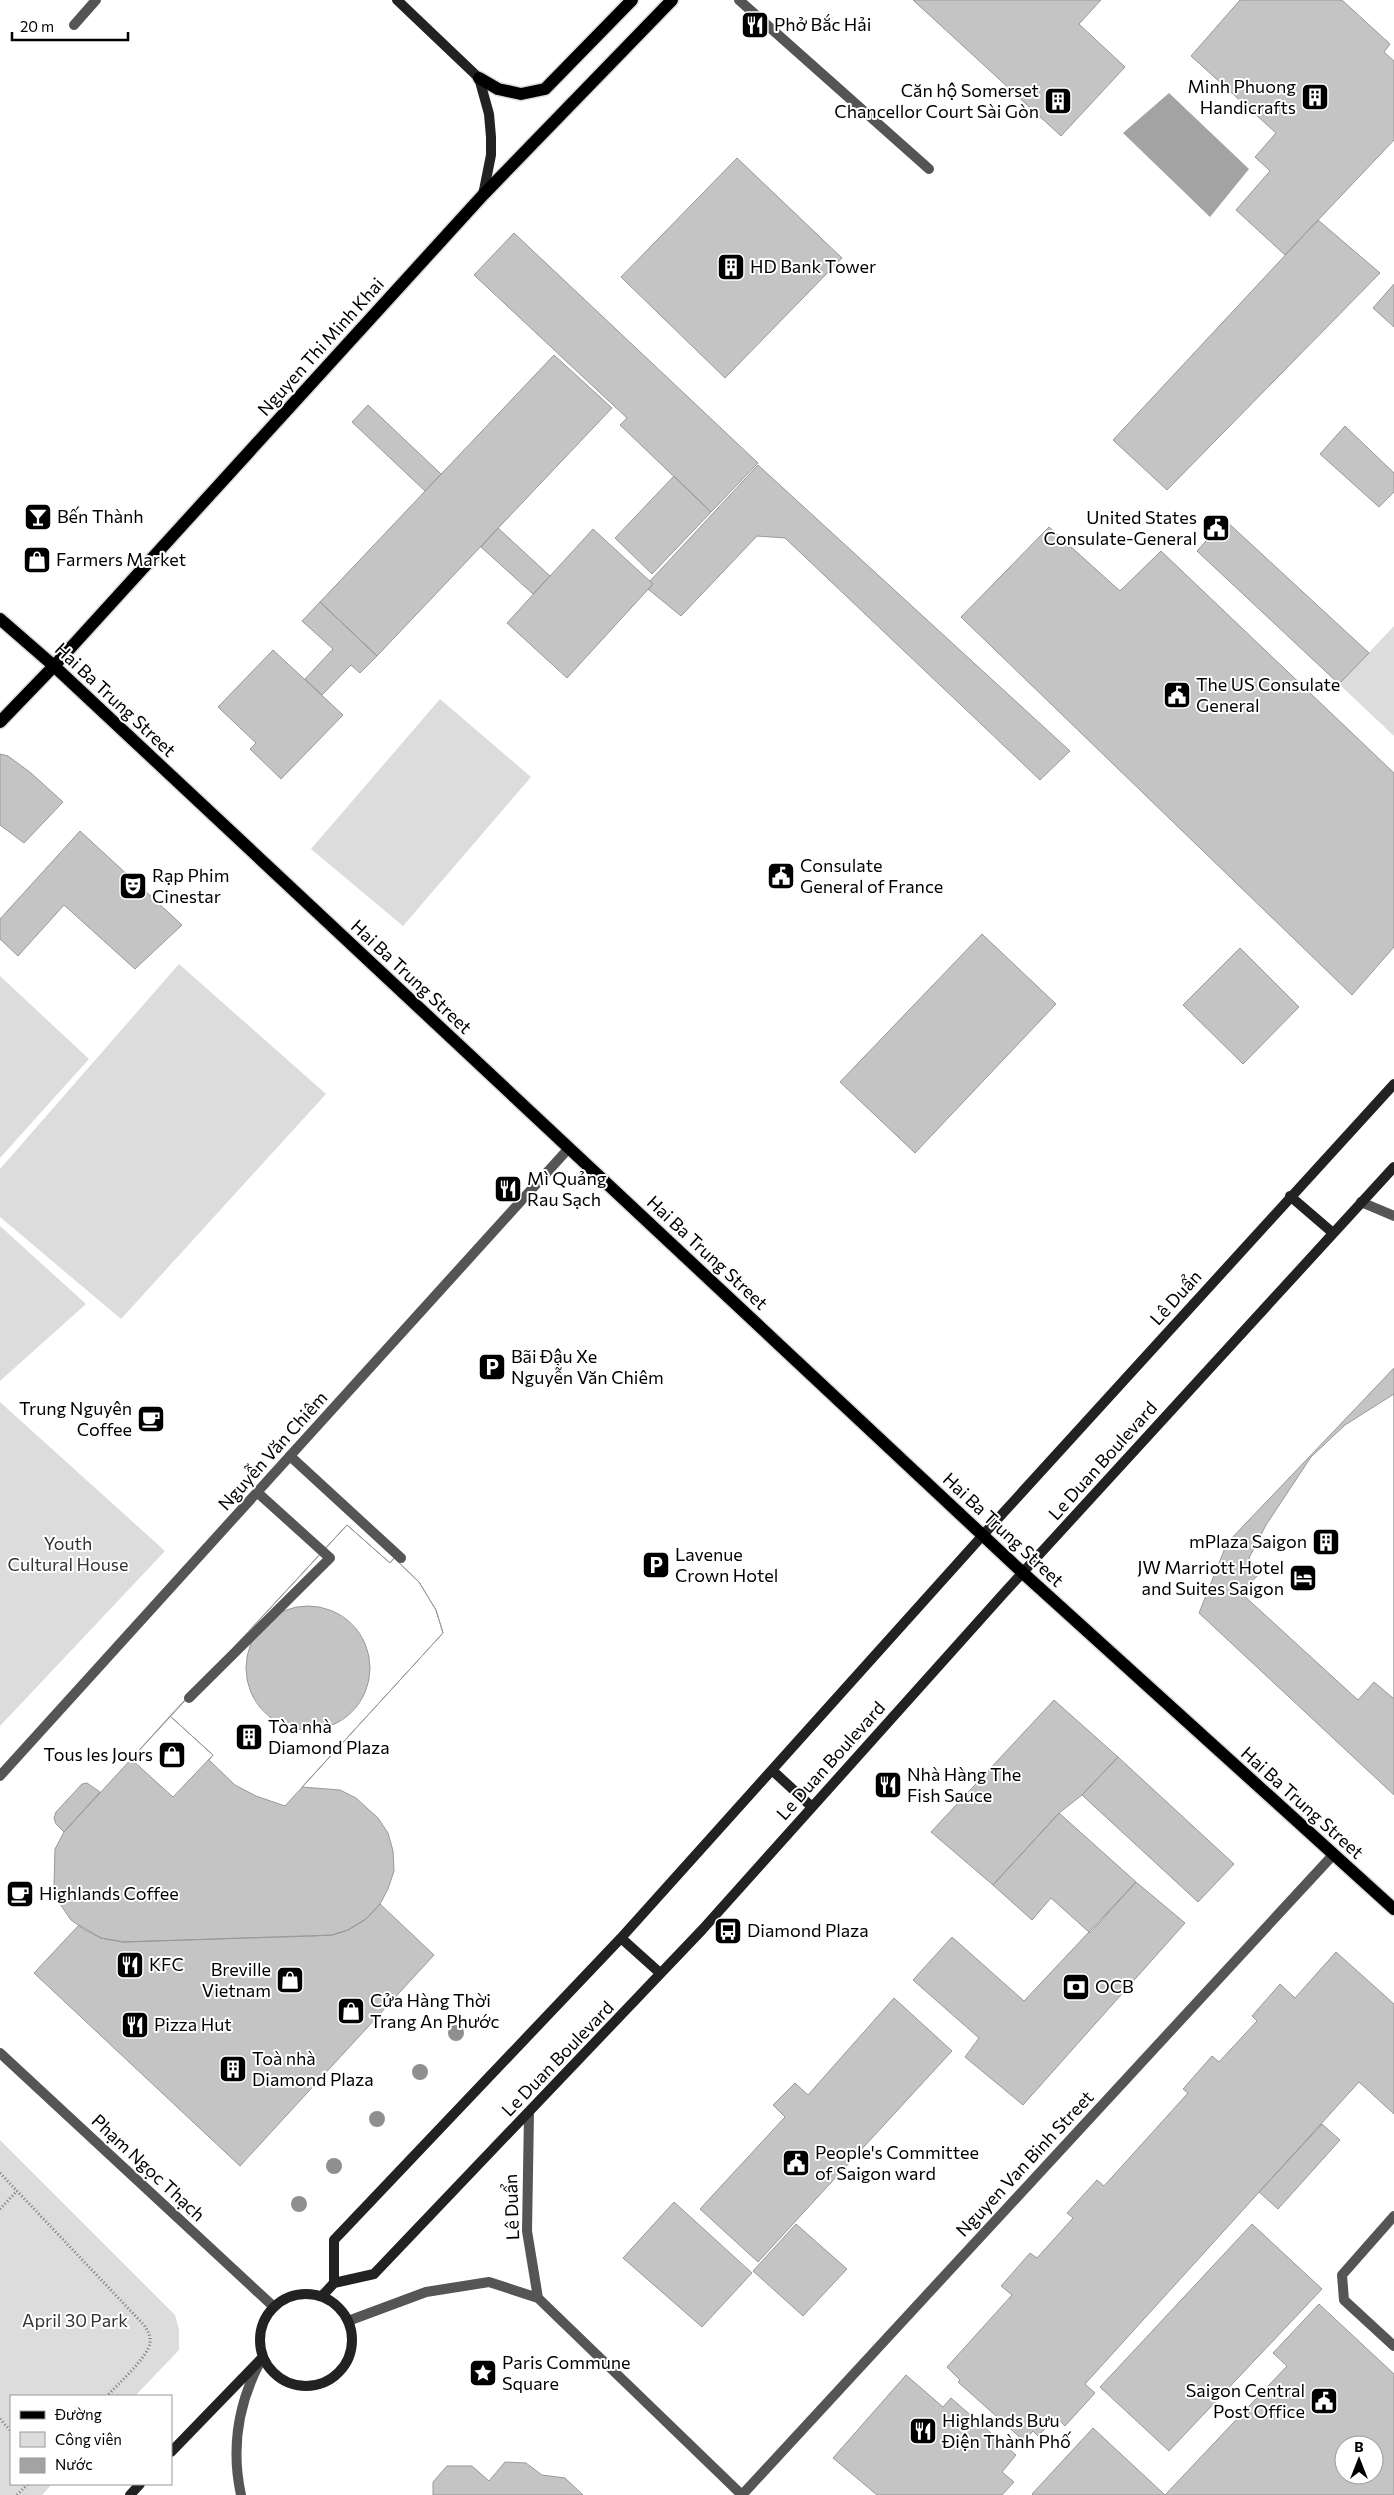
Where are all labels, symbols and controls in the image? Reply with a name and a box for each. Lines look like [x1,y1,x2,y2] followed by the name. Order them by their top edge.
[12,10,129,42] scale bar
[740,10,770,40] restaurant icon: Phở Bắc Hải
[774,13,871,35] place label: Phở Bắc Hải
[20,17,54,35] text: 20 m
[1188,75,1296,118] place label: Minh Phuong Handicrafts
[834,79,1039,122] place label: Căn hộ Somerset Chancellor Court Sài Gòn
[1300,82,1330,112] building icon: Minh Phuong Handicrafts
[1043,86,1073,116] building icon: Căn hộ Somerset Chancellor Court Sài Gòn
[716,252,746,282] building icon: HD Bank Tower
[750,255,876,277] place label: HD Bank Tower
[253,273,388,420] street label: Nguyen Thi Minh Khai
[23,502,53,532] bar icon: Bến Thành
[57,505,144,527] place label: Bến Thành
[1044,506,1197,549] place label: United States Consulate-General
[1201,513,1231,543] public building icon: United States Consulate-General
[22,545,52,575] shop icon: Farmers Market
[56,548,186,570] place label: Farmers Market
[51,638,181,761] street label: Hai Ba Trung Street
[1196,673,1340,716] place label: The US Consulate General
[1162,680,1192,710] public building icon: The US Consulate General
[800,854,943,897] place label: Consulate General of France
[766,861,796,891] public building icon: Consulate General of France
[152,864,229,907] place label: Rạp Phim Cinestar
[118,871,148,901] theatre icon: Rạp Phim Cinestar
[347,915,477,1038] street label: Hai Ba Trung Street
[527,1167,607,1210] place label: Mì Quảng Rau Sạch
[493,1174,523,1204] restaurant icon: Mì Quảng Rau Sạch
[643,1191,773,1314] street label: Hai Ba Trung Street
[1145,1265,1206,1329] street label: Lê Duẩn
[511,1345,664,1388] place label: Bãi Đậu Xe Nguyễn Văn Chiêm
[477,1352,507,1382] parking icon: Bãi Đậu Xe Nguyễn Văn Chiêm
[213,1386,331,1514] street label: Nguyễn Văn Chiêm
[19,1397,132,1440] place label: Trung Nguyên Coffee
[1043,1397,1161,1524] street label: Le Duan Boulevard
[136,1404,166,1434] cafe icon: Trung Nguyên Coffee
[939,1468,1069,1591] street label: Hai Ba Trung Street
[1311,1527,1341,1557] building icon: mPlaza Saigon
[1189,1530,1307,1552] place label: mPlaza Saigon
[8,1532,128,1575] park label: Youth Cultural House
[675,1543,778,1586] place label: Lavenue Crown Hotel
[641,1550,671,1580] parking icon: Lavenue Crown Hotel
[1137,1556,1284,1599] place label: JW Marriott Hotel and Suites Saigon
[1288,1563,1318,1593] hotel icon: JW Marriott Hotel and Suites Saigon
[771,1697,889,1824] street label: Le Duan Boulevard
[268,1715,390,1758] place label: Tòa nhà Diamond Plaza
[234,1722,264,1752] building icon: Tòa nhà Diamond Plaza
[157,1740,187,1770] shop icon: Tous les Jours
[1237,1742,1368,1863] street label: Hai Ba Trung Street
[44,1743,153,1765] place label: Tous les Jours
[907,1763,1021,1806] place label: Nhà Hàng The Fish Sauce
[873,1770,903,1800] restaurant icon: Nhà Hàng The Fish Sauce
[5,1879,35,1909] cafe icon: Highlands Coffee
[39,1882,179,1904] place label: Highlands Coffee
[713,1916,743,1946] bus stop icon: Diamond Plaza
[747,1919,869,1941] place label: Diamond Plaza
[115,1950,145,1980] restaurant icon: KFC
[149,1953,184,1975] place label: KFC
[202,1958,271,2001] place label: Breville Vietnam
[275,1965,305,1995] shop icon: Breville Vietnam
[1061,1972,1091,2002] bank icon: OCB
[1095,1975,1134,1997] place label: OCB
[370,1989,499,2032] place label: Cửa Hàng Thời Trang An Phước
[336,1996,366,2026] shop icon: Cửa Hàng Thời Trang An Phước
[497,1996,618,2121] street label: Le Duan Boulevard
[120,2010,150,2040] restaurant icon: Pizza Hut
[154,2013,232,2035] place label: Pizza Hut
[252,2047,374,2090] place label: Toà nhà Diamond Plaza
[218,2054,248,2084] building icon: Toà nhà Diamond Plaza
[951,2086,1098,2241] street label: Nguyen Van Binh Street
[88,2109,210,2225] street label: Phạm Ngọc Thạch
[815,2141,979,2184] place label: People's Committee of Saigon ward
[781,2148,811,2178] public building icon: People's Committee of Saigon ward
[499,2174,523,2241] street label: Lê Duẩn
[22,2309,128,2331] park label: April 30 Park
[502,2351,631,2394] place label: Paris Commune Square
[468,2358,498,2388] place icon: Paris Commune Square
[1186,2379,1305,2422] place label: Saigon Central Post Office
[1309,2386,1339,2416] public building icon: Saigon Central Post Office
[10,2395,172,2485] legend
[54,2405,102,2423] text: Đường
[941,2409,1072,2452] place label: Highlands Bưu Điện Thành Phố
[908,2416,938,2446] restaurant icon: Highlands Bưu Điện Thành Phố
[55,2430,122,2448] text: Công viên
[1334,2435,1384,2485] north arrow
[1354,2438,1364,2455] text: B
[55,2455,93,2473] text: Nước

